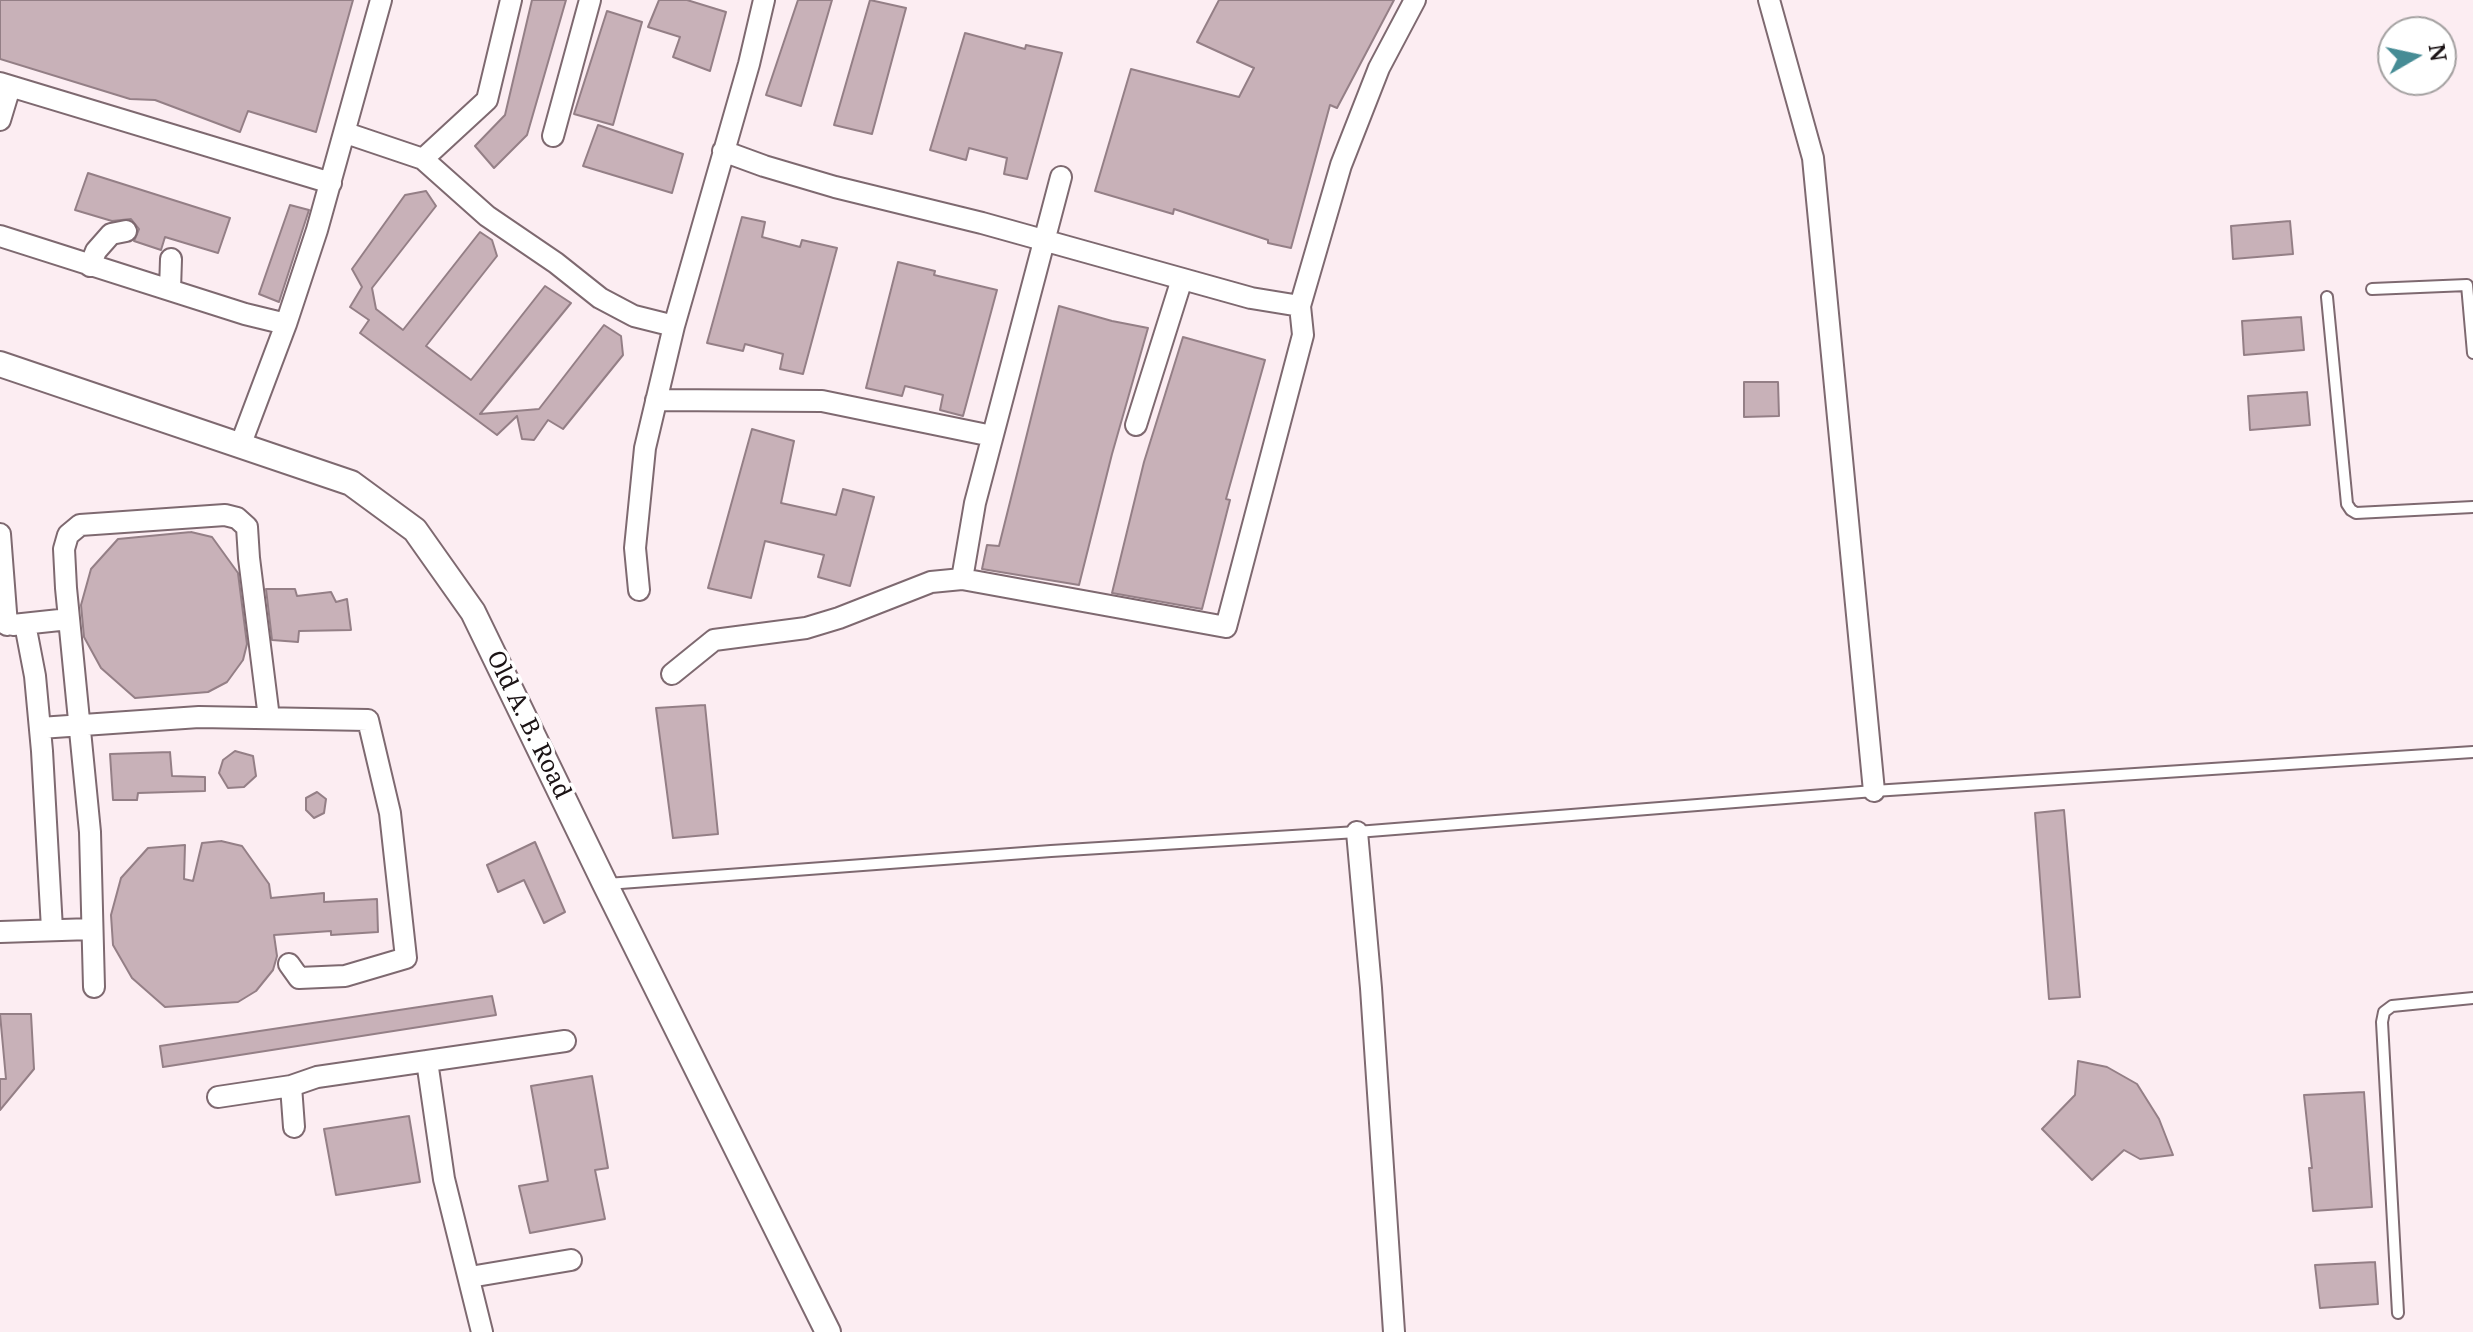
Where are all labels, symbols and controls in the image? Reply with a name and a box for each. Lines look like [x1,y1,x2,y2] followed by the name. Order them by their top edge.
[2377,16,2457,96] north arrow
[2423,42,2455,63] text: N
[480,646,576,804] street label: Old A. B. Road

